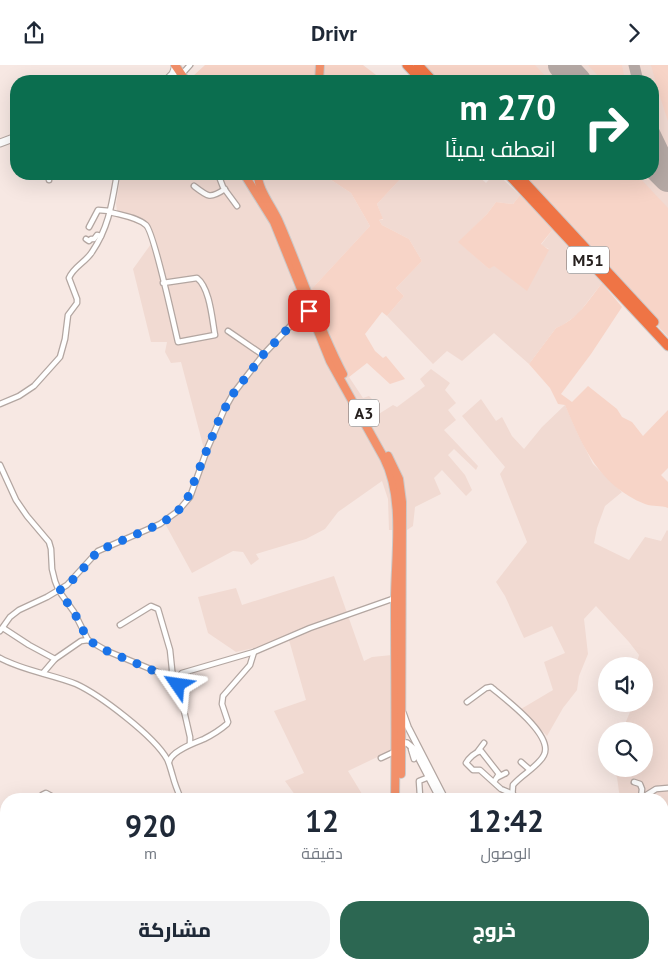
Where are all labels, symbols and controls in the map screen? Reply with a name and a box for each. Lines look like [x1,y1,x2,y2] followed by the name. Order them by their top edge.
[20,19,48,47] icon: share
[311,19,357,47] text: Drivr
[620,19,648,47] icon: forward
[459,84,556,130] text: 270 m
[574,95,639,160] icon: right
[445,135,556,163] text: انعطف يمينًا
[567,247,609,273] road number: M51
[288,290,330,332] pin
[295,297,323,325] icon: arrive
[349,399,379,427] road number: A3
[598,657,653,777] map controls
[598,657,653,712] button: sound
[151,658,203,710] position arrow
[598,722,653,777] button: search
[305,801,339,840] text: 12
[468,801,544,840] text: 12:42
[125,806,176,845] text: 920
[144,843,157,863] text: m
[301,843,343,863] text: دقيقة
[480,843,531,863] text: الوصول
[20,901,330,959] button: مشاركة
[340,901,649,959] button: خروج

